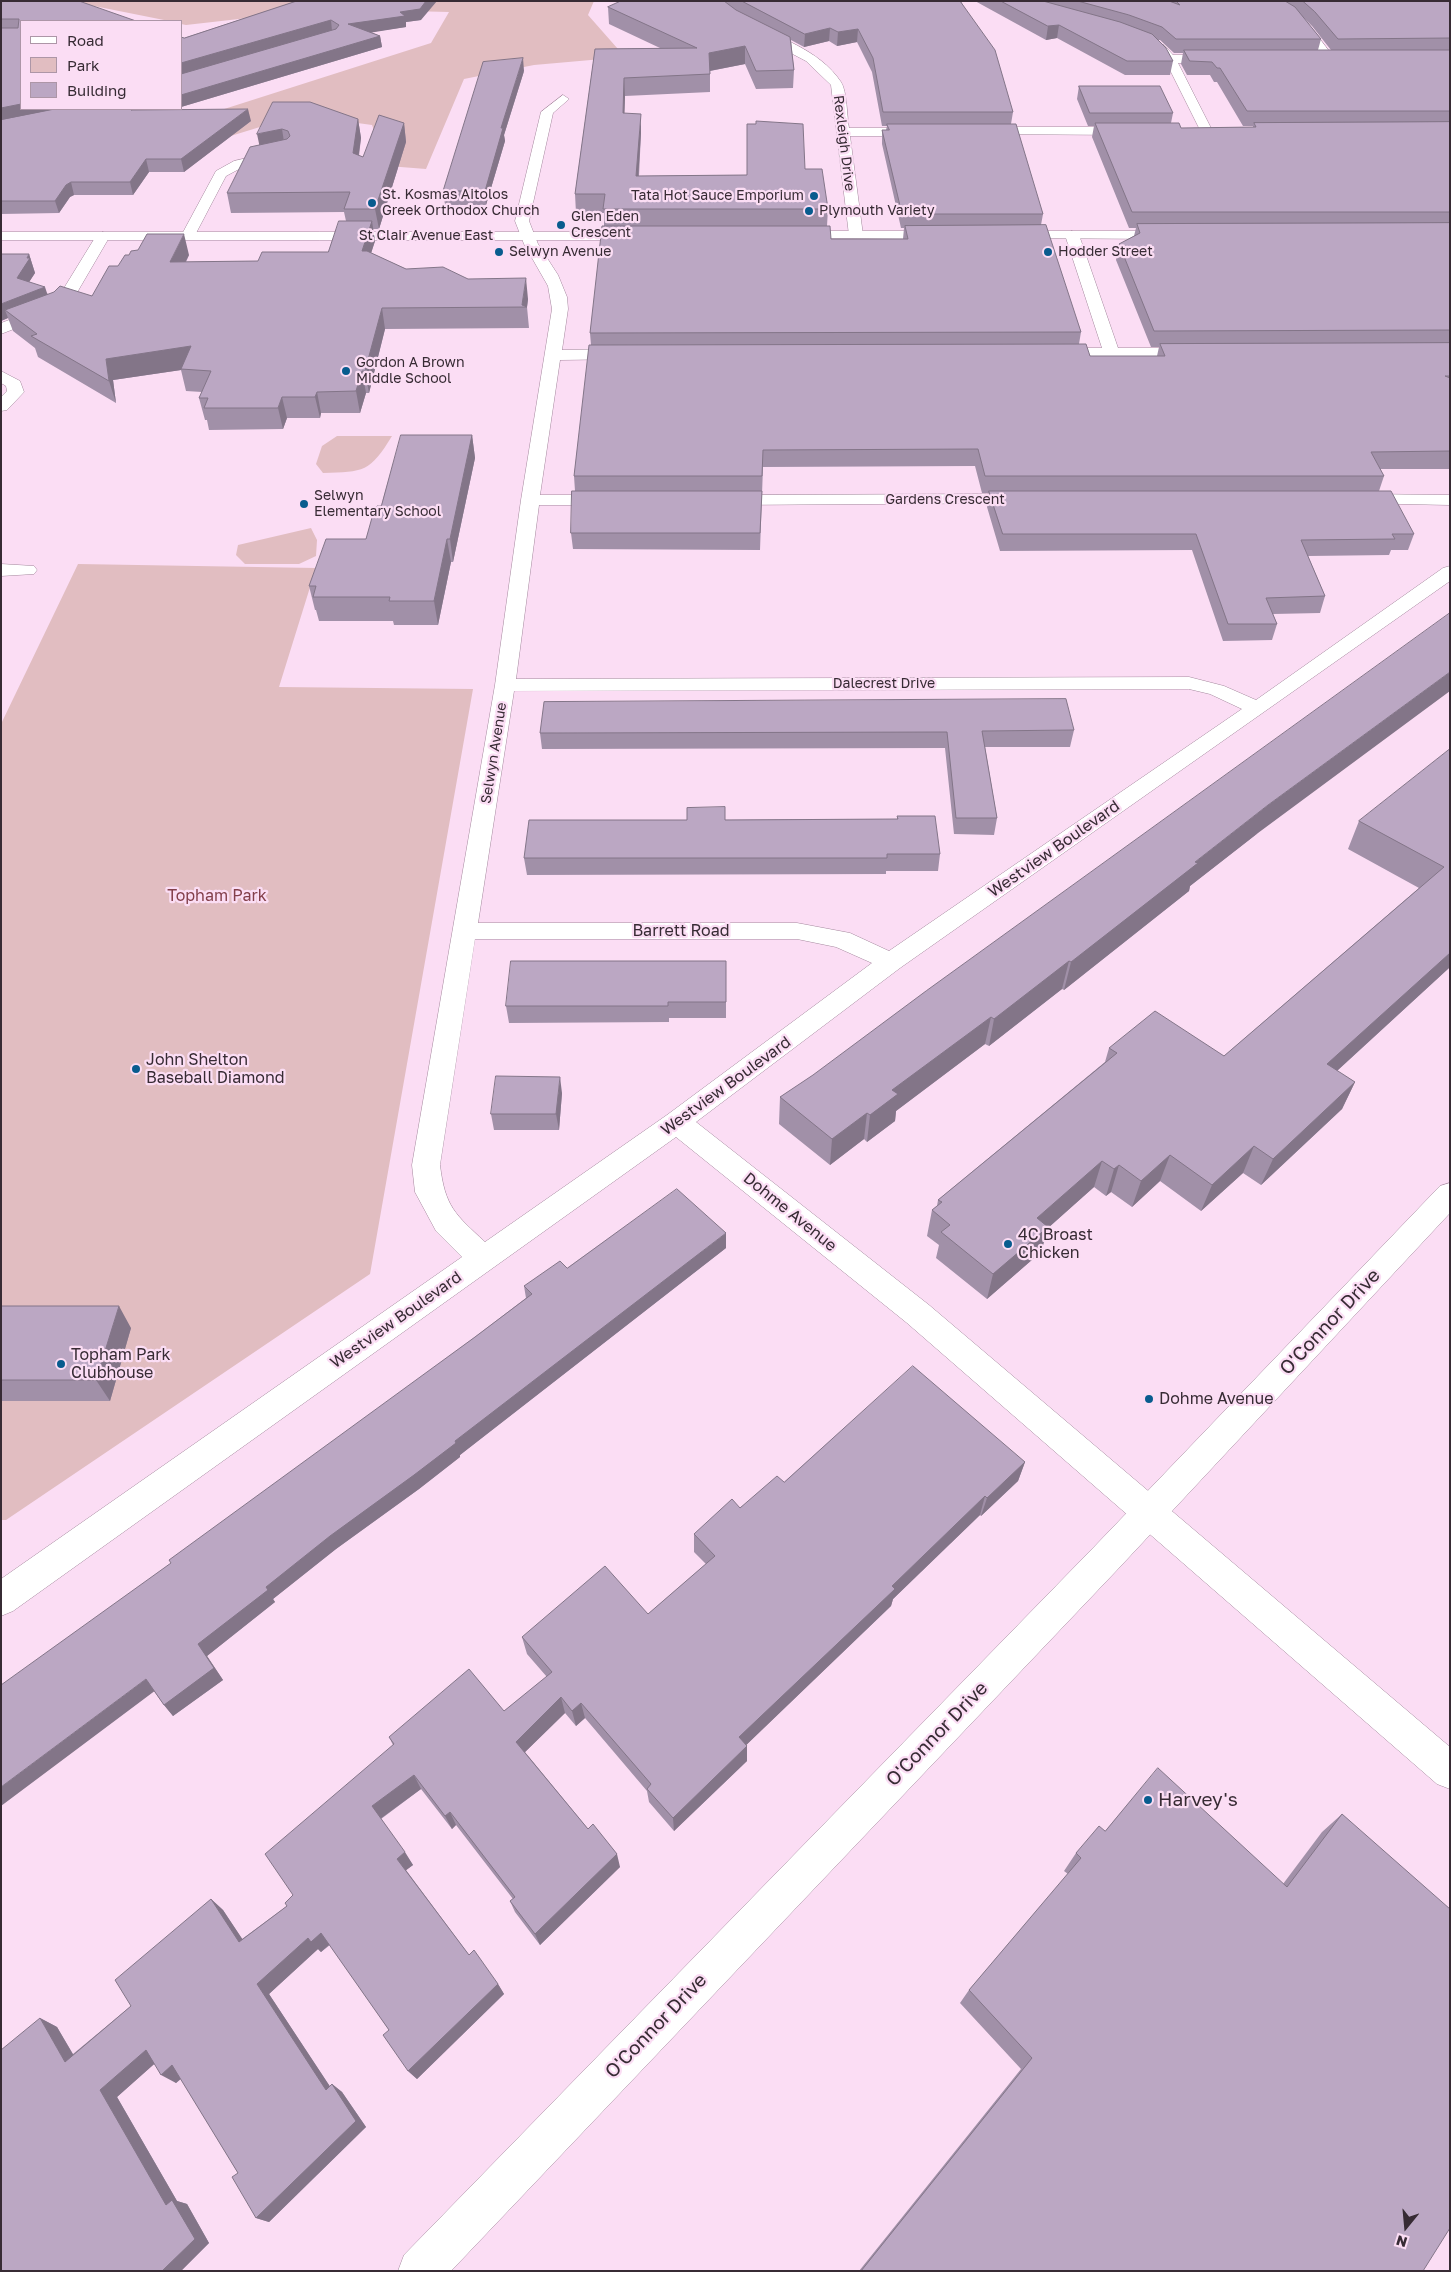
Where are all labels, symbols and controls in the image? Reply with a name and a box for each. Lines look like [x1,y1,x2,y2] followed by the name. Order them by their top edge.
[20,20,182,110] legend
[67,31,104,49] text: Road
[67,56,99,74] text: Park
[67,81,127,99] text: Building
[830,94,858,192] street label: Rexleigh Drive
[382,187,540,220] place label: St. Kosmas Aitolos Greek Orthodox Church
[631,188,804,204] place label: Tata Hot Sauce Emporium
[808,190,820,202] marker: Tata Hot Sauce Emporium
[366,197,378,209] marker: St. Kosmas Aitolos Greek Orthodox Church
[819,203,935,219] place label: Plymouth Variety
[803,205,815,217] marker: Plymouth Variety
[571,209,639,242] place label: Glen Eden Crescent
[555,219,567,231] marker: Glen Eden Crescent
[359,228,493,244] street label: St Clair Avenue East
[509,244,611,260] place label: Selwyn Avenue
[1058,244,1153,260] place label: Hodder Street
[493,246,505,258] marker: Selwyn Avenue
[1042,246,1054,258] marker: Hodder Street
[356,355,464,388] place label: Gordon A Brown Middle School
[340,365,352,377] marker: Gordon A Brown Middle School
[314,488,441,520] place label: Selwyn Elementary School
[885,492,1005,508] street label: Gardens Crescent
[298,498,310,510] marker: Selwyn Elementary School
[833,676,935,692] street label: Dalecrest Drive
[478,701,510,805] street label: Selwyn Avenue
[985,796,1123,902] street label: Westview Boulevard
[167,886,267,906] park label: Topham Park
[632,921,730,941] street label: Barrett Road
[657,1032,795,1140] street label: Westview Boulevard
[146,1050,285,1088] place label: John Shelton Baseball Diamond
[130,1063,142,1075] marker: John Shelton Baseball Diamond
[739,1168,841,1256] street label: Dohme Avenue
[1018,1225,1093,1263] place label: 4C Broast Chicken
[1002,1238,1014,1250] marker: 4C Broast Chicken
[1275,1264,1385,1380] street label: O'Connor Drive
[327,1267,465,1373] street label: Westview Boulevard
[71,1345,171,1383] place label: Topham Park Clubhouse
[55,1358,67,1370] marker: Topham Park Clubhouse
[1159,1389,1274,1409] place label: Dohme Avenue
[1143,1393,1155,1405] marker: Dohme Avenue
[881,1677,993,1791] street label: O'Connor Drive
[1158,1789,1238,1811] place label: Harvey's
[1142,1794,1154,1806] marker: Harvey's
[600,1969,712,2083] street label: O'Connor Drive
[1381,2202,1431,2252] north arrow
[1394,2232,1409,2252] text: N

